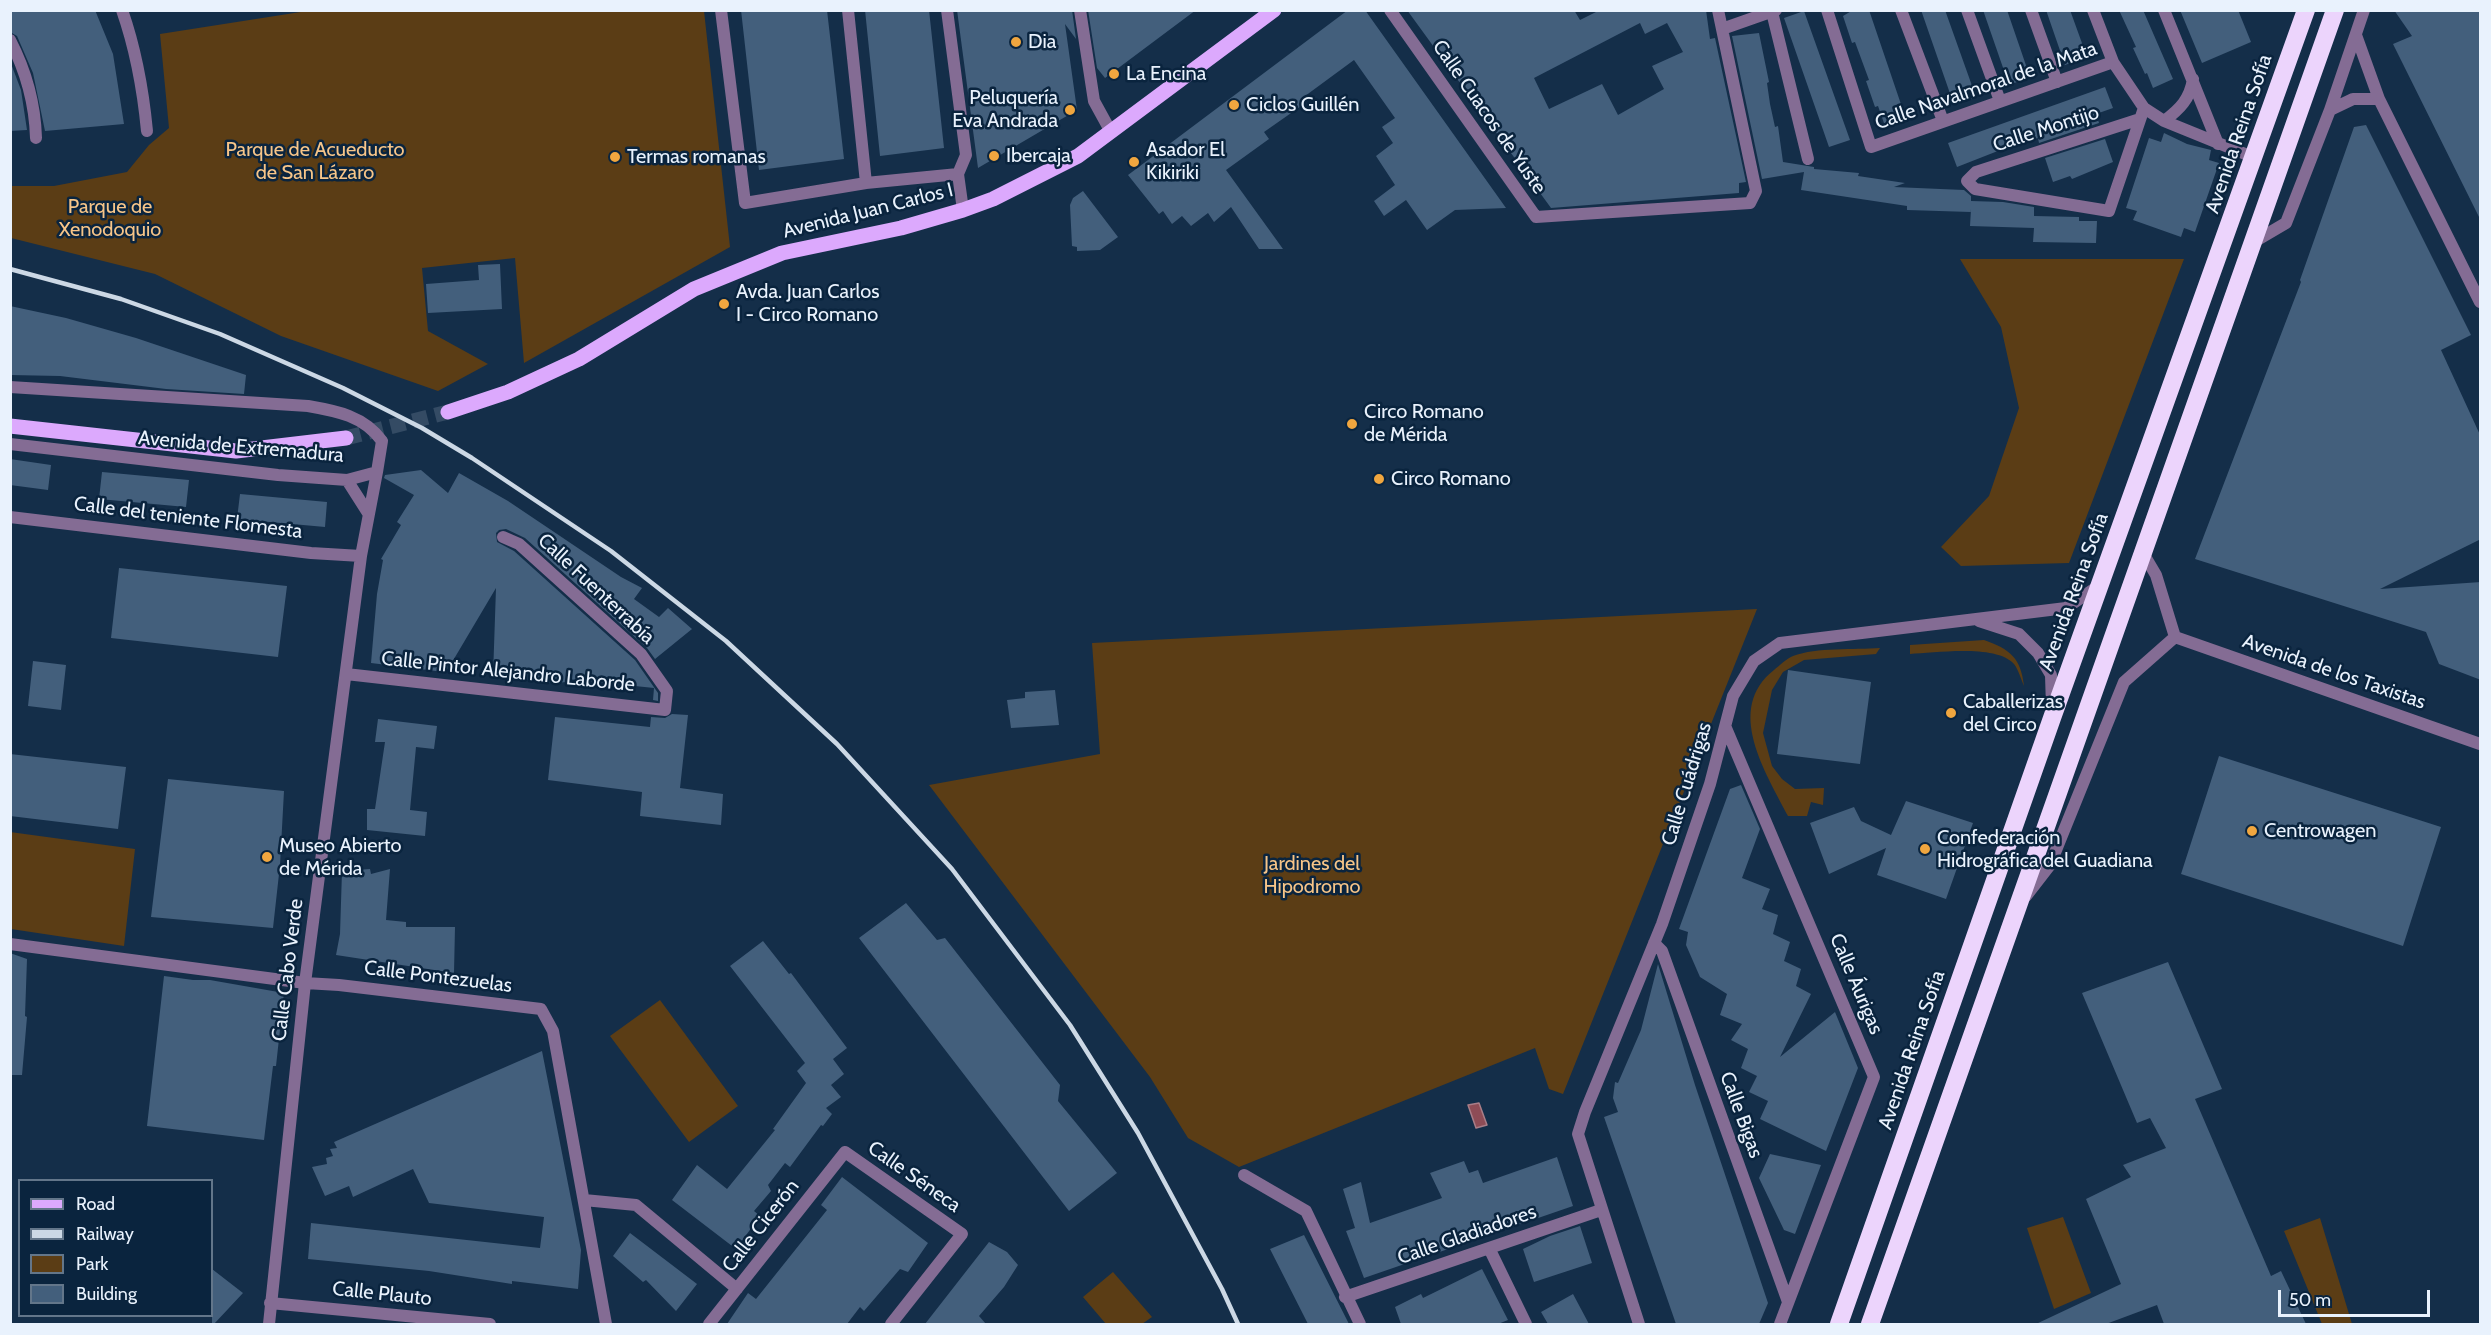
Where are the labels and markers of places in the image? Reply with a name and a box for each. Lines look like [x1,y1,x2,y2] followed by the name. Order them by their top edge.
[1028,30,1056,54] place label: Dia
[1009,35,1023,49] marker: Dia
[1126,62,1206,86] place label: La Encina
[1107,67,1121,81] marker: La Encina
[952,86,1058,133] place label: Peluquería Eva Andrada
[1246,93,1359,117] place label: Ciclos Guillén
[1227,98,1241,112] marker: Ciclos Guillén
[1063,103,1077,117] marker: Peluquería Eva Andrada
[1146,138,1225,185] place label: Asador El Kikiriki
[1006,144,1071,168] place label: Ibercaja
[627,145,766,169] place label: Termas romanas
[987,149,1001,163] marker: Ibercaja
[608,150,622,164] marker: Termas romanas
[1127,155,1141,169] marker: Asador El Kikiriki
[736,280,879,327] place label: Avda. Juan Carlos I - Circo Romano
[717,297,731,311] marker: Avda. Juan Carlos I - Circo Romano
[1364,400,1484,447] place label: Circo Romano de Mérida
[1345,417,1359,431] marker: Circo Romano de Mérida
[1391,467,1511,491] place label: Circo Romano
[1372,472,1386,486] marker: Circo Romano
[1963,690,2063,737] place label: Caballerizas del Circo
[1944,706,1958,720] marker: Caballerizas del Circo
[2264,819,2376,843] place label: Centrowagen
[2245,824,2259,838] marker: Centrowagen
[1937,826,2153,873] place label: Confederación Hidrográfica del Guadiana
[279,834,401,881] place label: Museo Abierto de Mérida
[1918,842,1932,856] marker: Confederación Hidrográfica del Guadiana
[260,850,274,864] marker: Museo Abierto de Mérida

